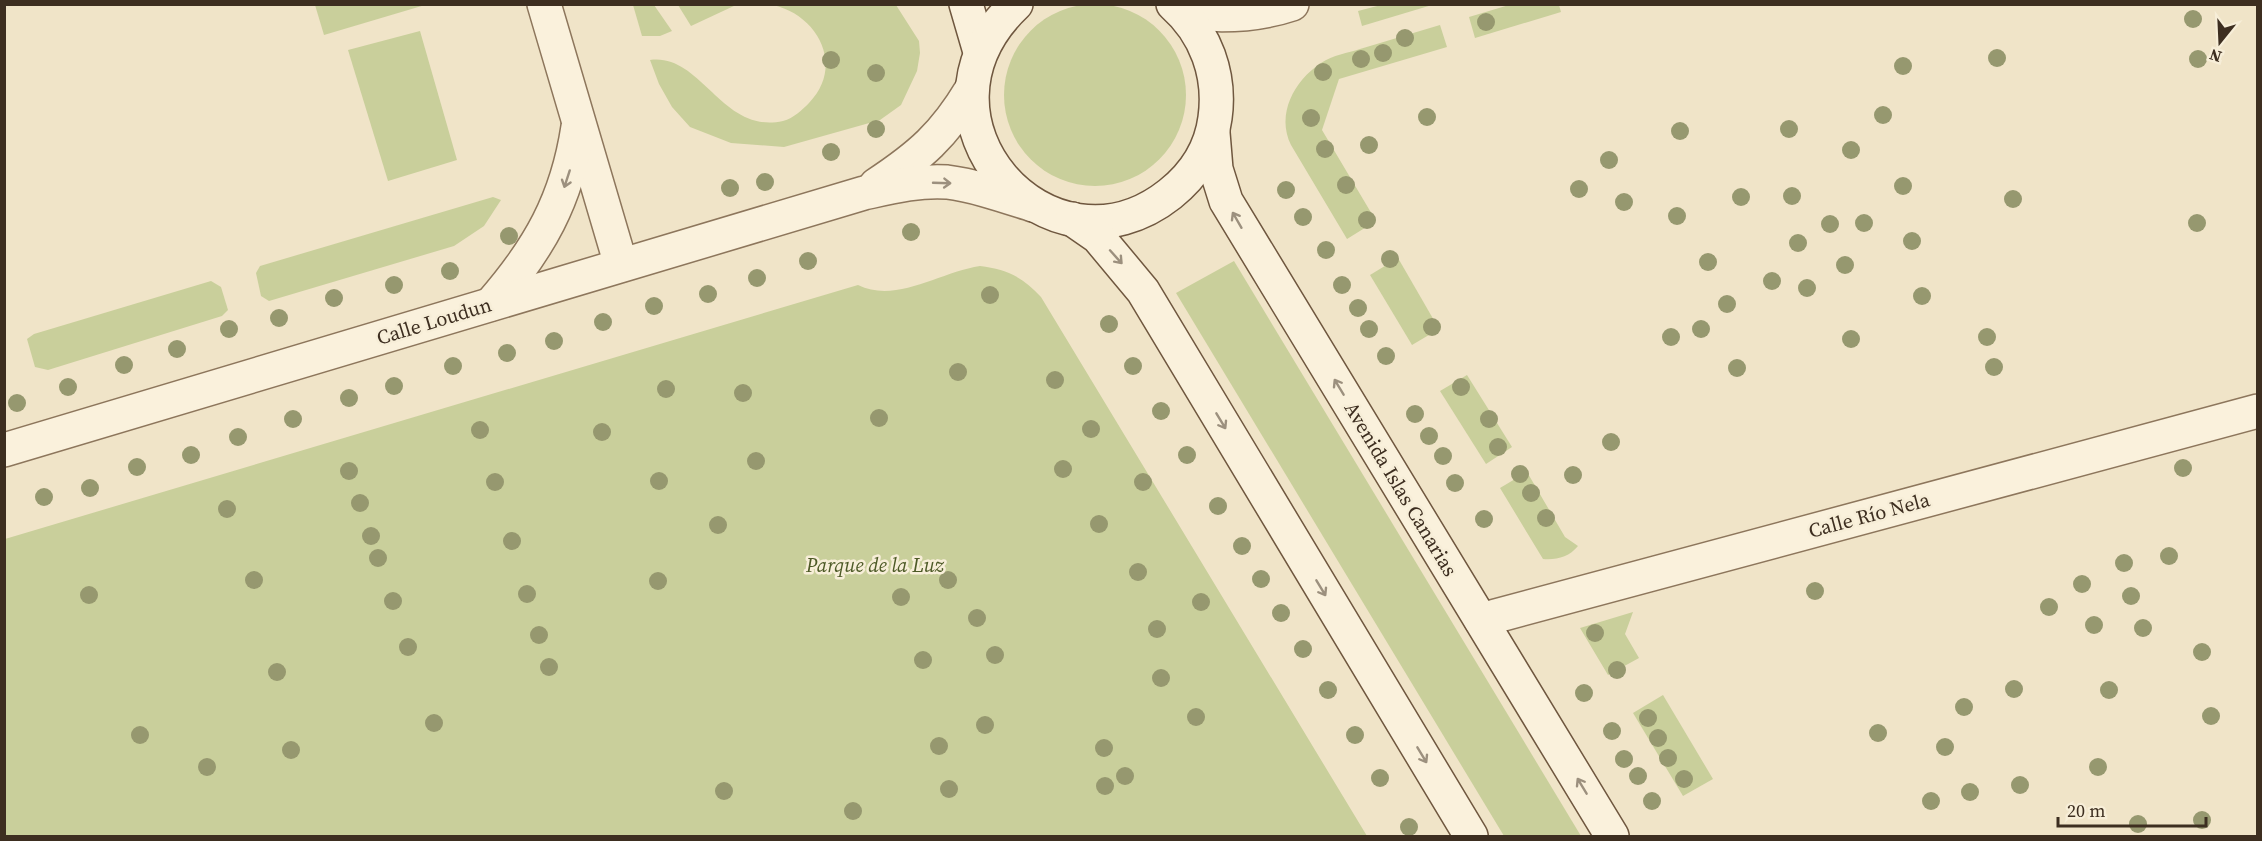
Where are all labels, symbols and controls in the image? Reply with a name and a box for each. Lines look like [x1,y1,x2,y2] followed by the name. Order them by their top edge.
[2190,12,2250,72] north arrow
[2206,44,2224,69] text: N
[561,169,572,188] one-way arrow
[932,177,951,189] one-way arrow
[1231,212,1243,229] one-way arrow
[1109,249,1123,264] one-way arrow
[373,290,495,352] street label: Calle Loudun
[1332,379,1344,396] one-way arrow
[1338,397,1464,581] street label: Avenida Islas Canarias
[1215,412,1227,429] one-way arrow
[1805,485,1934,545] street label: Calle Río Nela
[805,551,945,579] park label: Parque de la Luz
[1316,579,1328,596] one-way arrow
[1416,746,1428,763] one-way arrow
[1575,778,1587,795] one-way arrow
[2058,790,2206,828] scale bar
[2067,798,2105,823] text: 20 m

